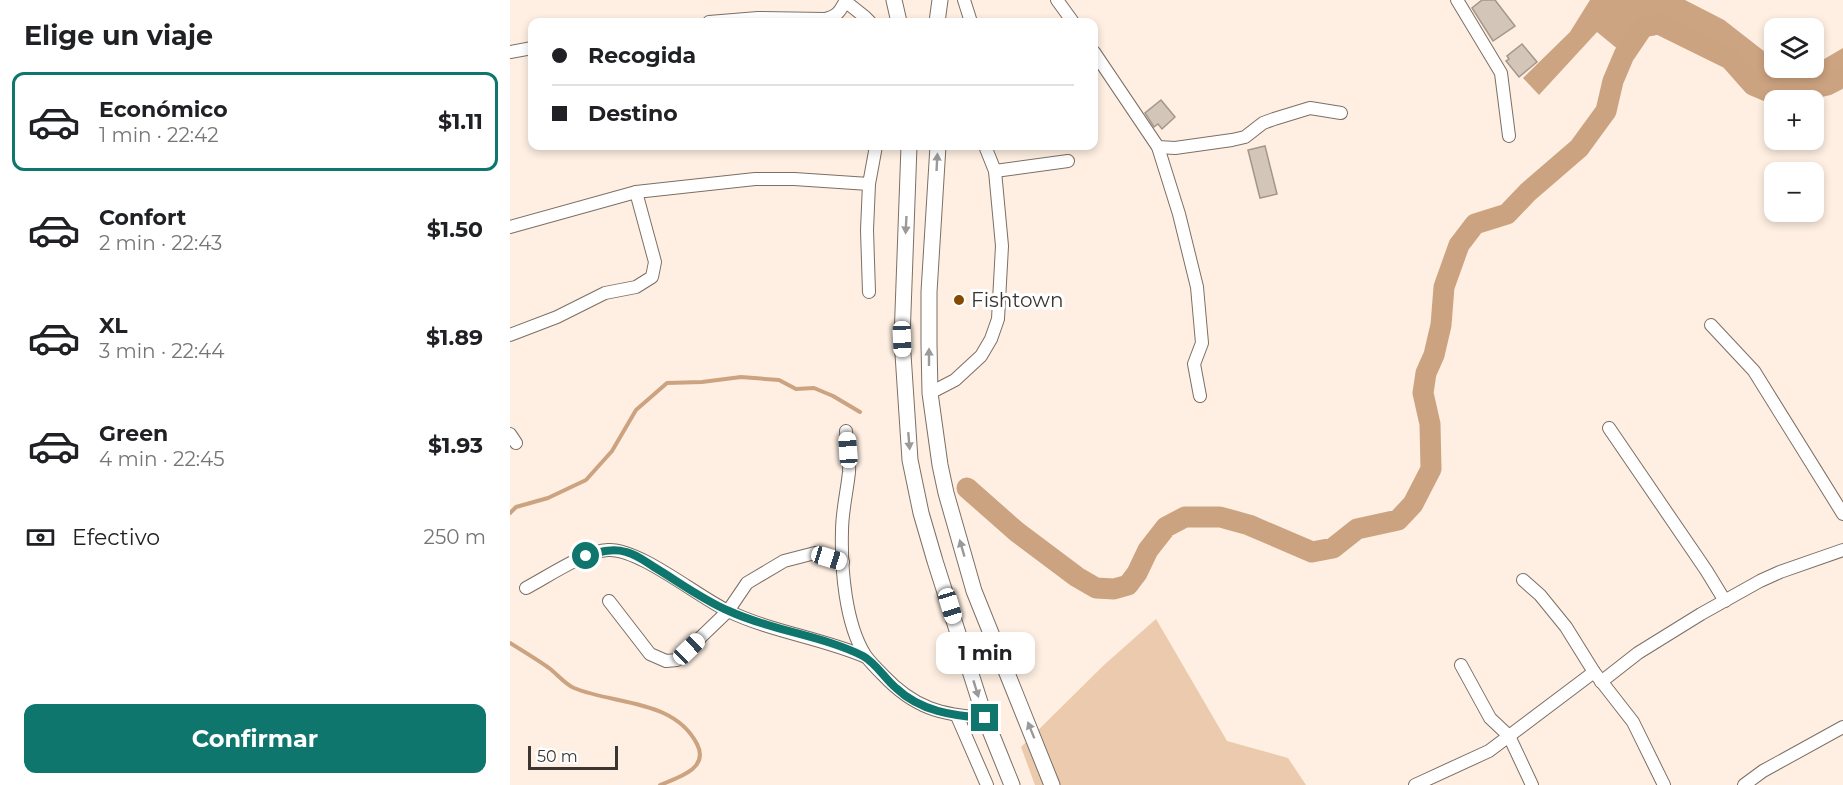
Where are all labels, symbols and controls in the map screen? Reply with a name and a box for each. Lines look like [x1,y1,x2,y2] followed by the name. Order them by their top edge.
[1764,18,1824,222] map controls
[1764,18,1824,78] button: layers
[24,19,213,52] text: Elige un viaje
[588,42,696,69] text: Recogida
[1764,90,1824,150] button: +
[27,95,81,149] icon: car
[99,96,228,123] text: Económico
[588,100,678,127] text: Destino
[438,108,483,135] text: $1.11
[99,123,219,147] text: 1 min · 22:42
[933,153,942,172] one-way arrow
[1764,162,1824,222] button: −
[27,203,81,257] icon: car
[99,204,186,231] text: Confort
[901,215,910,234] one-way arrow
[427,216,483,243] text: $1.50
[99,231,222,255] text: 2 min · 22:43
[971,288,1063,312] place label: Fishtown
[952,293,966,307] marker: Fishtown
[27,311,81,365] icon: car
[99,312,128,339] text: XL
[892,321,912,357] car
[426,324,483,351] text: $1.89
[99,339,225,363] text: 3 min · 22:44
[925,347,934,366] one-way arrow
[27,419,81,473] icon: car
[99,420,168,447] text: Green
[838,431,858,469] car
[904,431,913,450] one-way arrow
[428,432,483,459] text: $1.93
[99,447,225,471] text: 4 min · 22:45
[24,521,57,554] icon: cash
[72,524,160,551] text: Efectivo
[424,525,486,549] text: 250 m
[957,539,966,557] one-way arrow
[572,542,599,569] route start
[809,544,849,572] car
[936,586,964,626] car
[670,630,708,668] car
[936,631,1034,673] callout: 1 min
[958,641,1013,665] text: 1 min
[972,680,981,698] one-way arrow
[24,704,486,773] button: Confirmar
[971,704,998,731] route end
[1026,721,1036,739] one-way arrow
[528,743,618,770] scale bar
[537,747,578,766] text: 50 m

